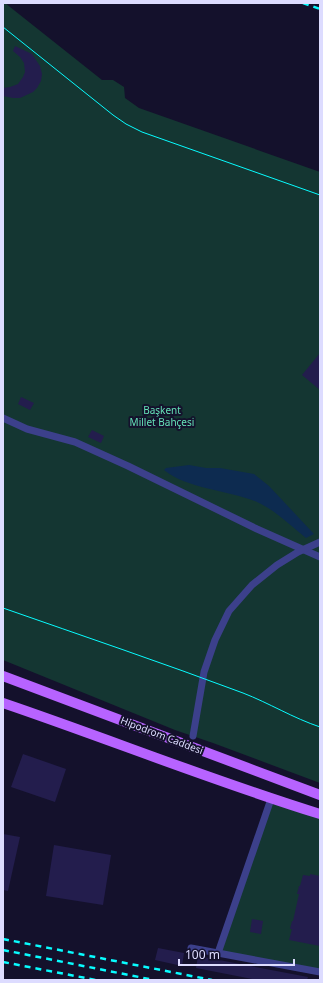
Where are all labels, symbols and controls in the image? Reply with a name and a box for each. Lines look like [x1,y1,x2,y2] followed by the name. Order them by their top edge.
[130,403,194,429] park label: Başkent Millet Bahçesi
[119,713,205,757] street label: Hipodrom Caddesi
[179,941,294,967] scale bar
[185,946,220,963] text: 100 m

